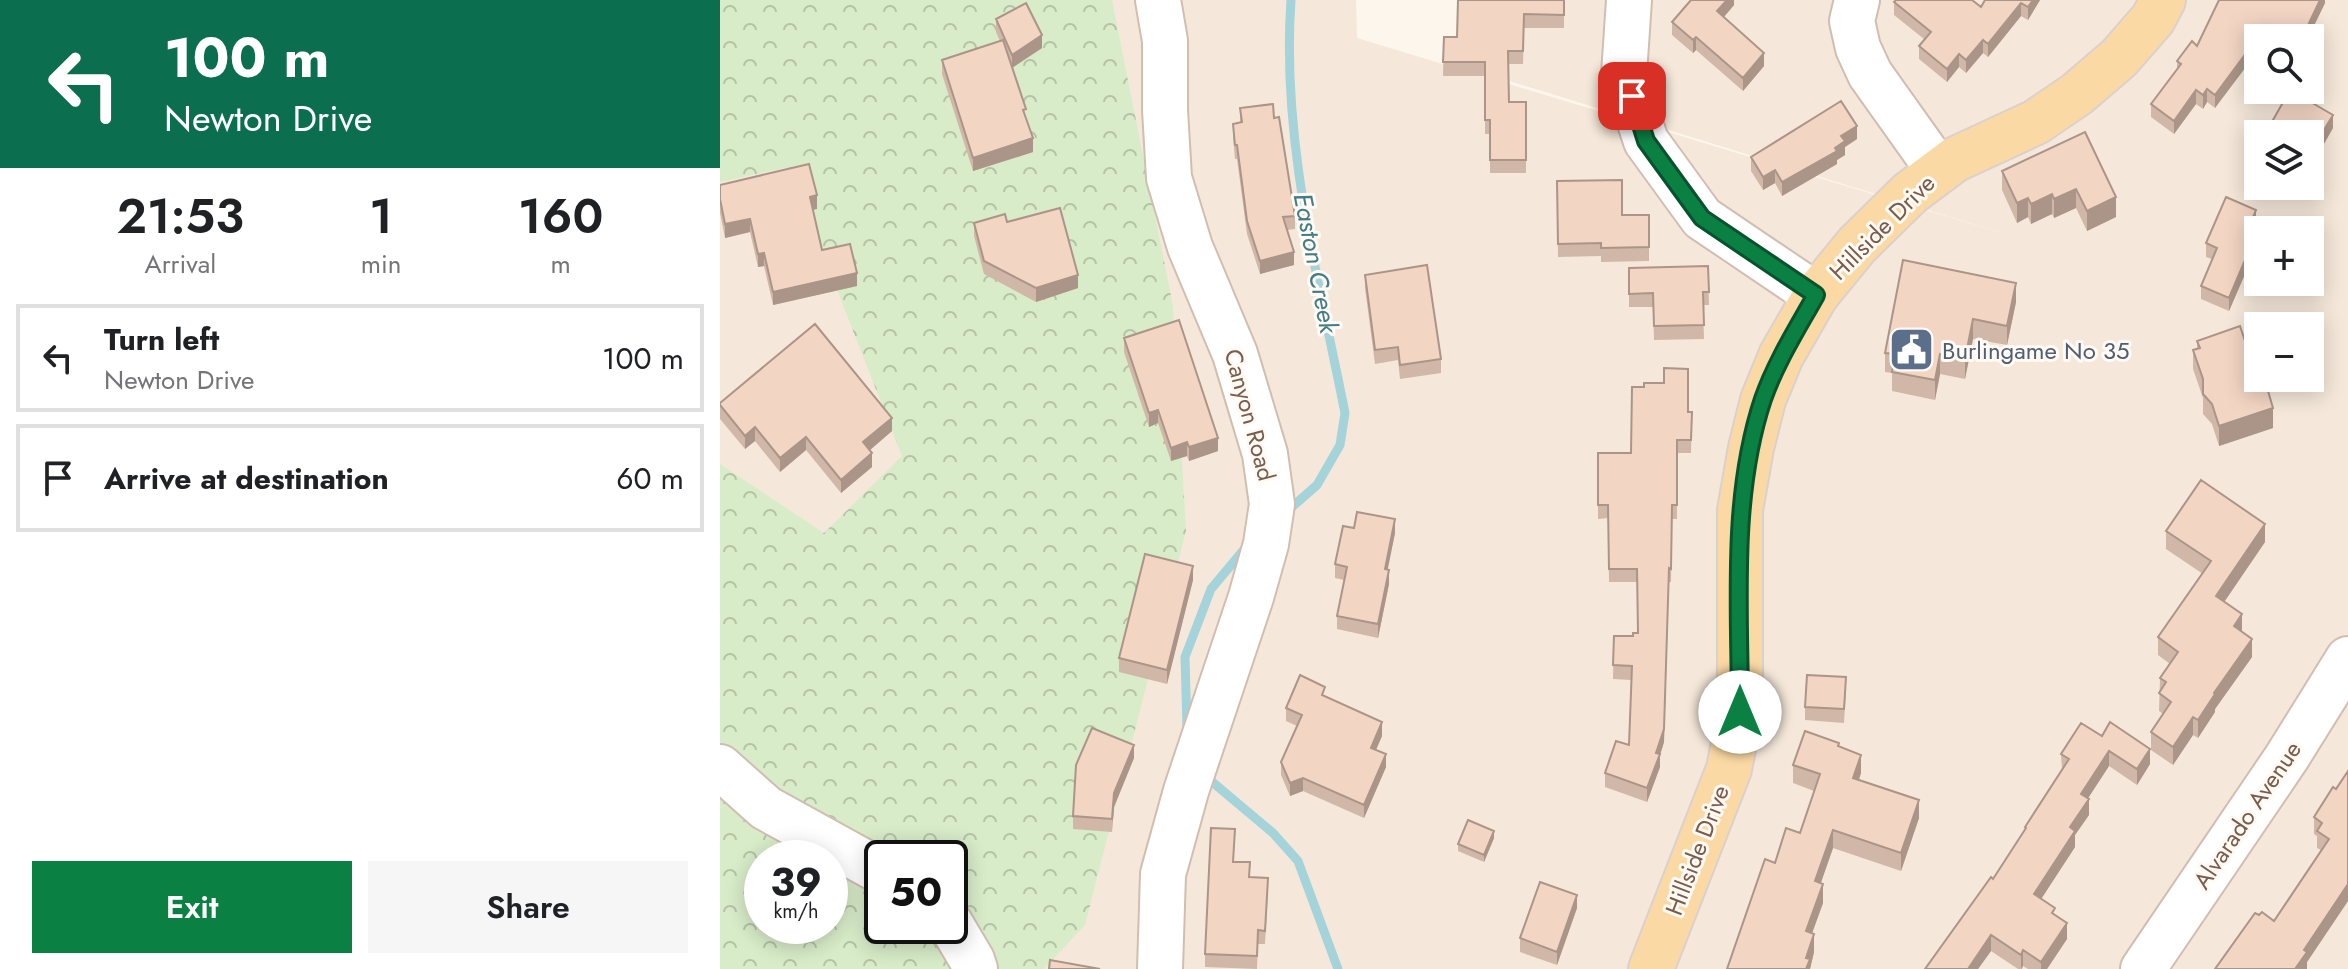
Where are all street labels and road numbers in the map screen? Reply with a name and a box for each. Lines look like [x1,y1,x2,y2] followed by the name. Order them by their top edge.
[1821,166,1943,288] street label: Hillside Drive
[1216,345,1284,485] street label: Canyon Road
[2184,734,2310,896] street label: Alvarado Avenue
[1656,780,1738,920] street label: Hillside Drive

